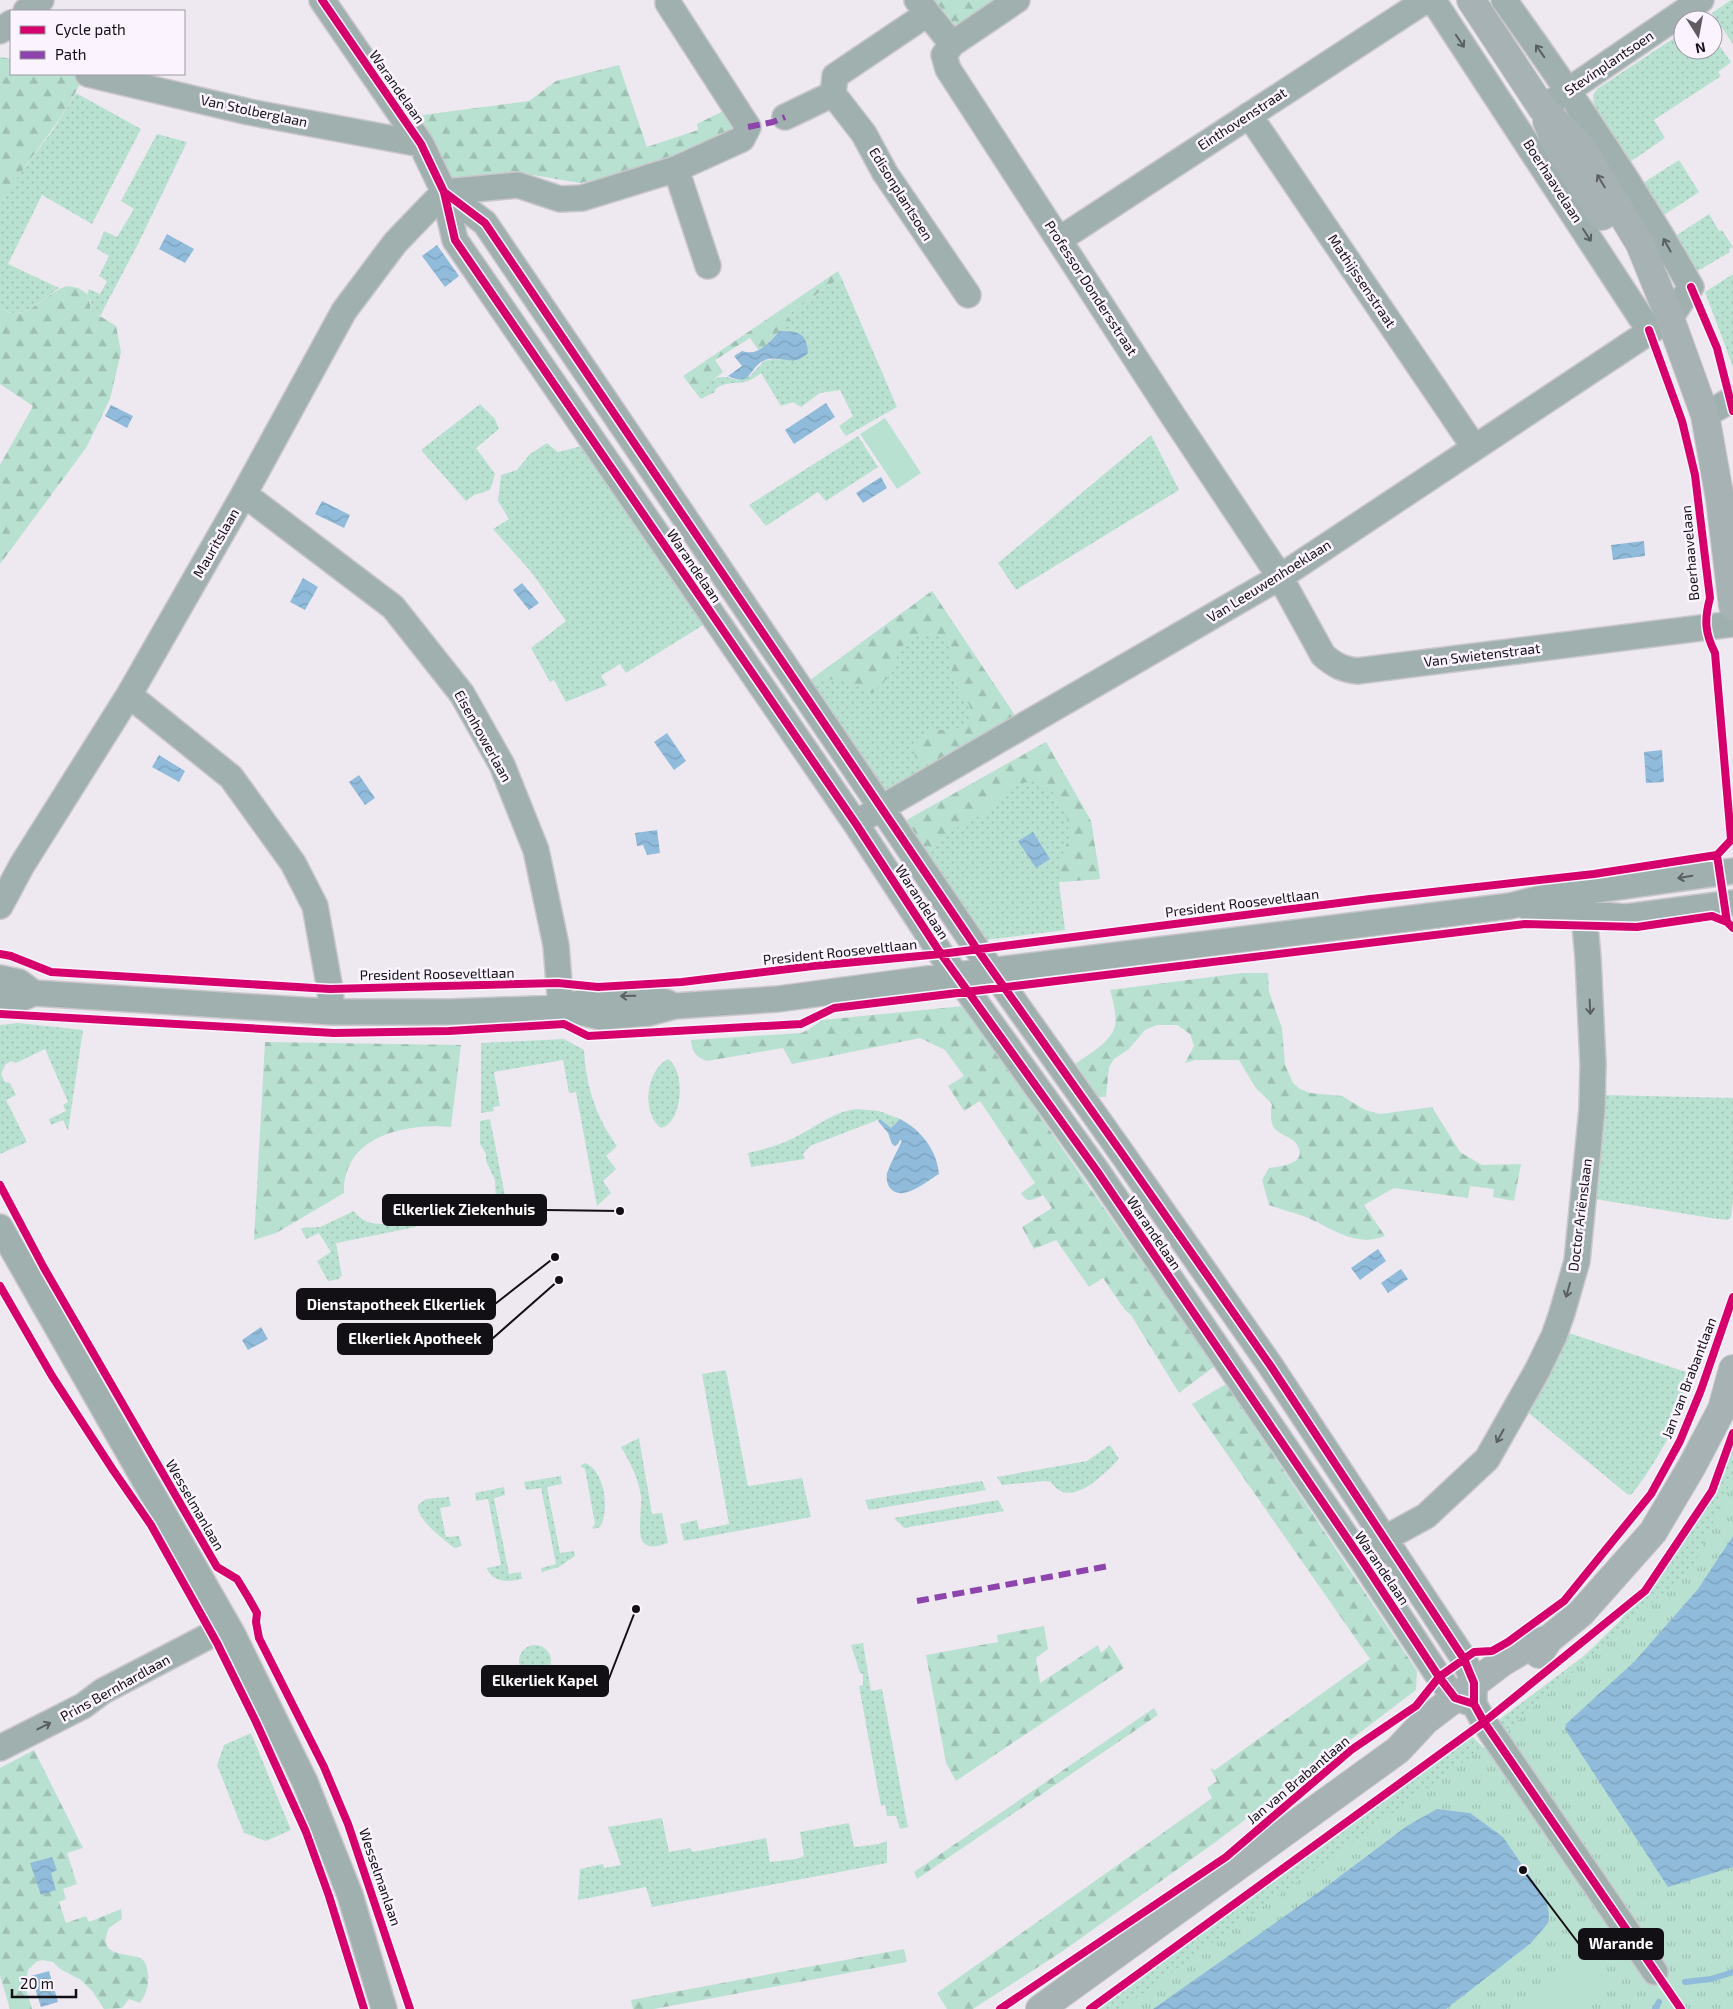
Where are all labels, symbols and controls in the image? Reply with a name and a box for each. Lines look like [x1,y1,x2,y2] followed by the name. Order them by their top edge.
[10,10,185,75] legend
[1673,10,1723,60] north arrow
[55,20,126,38] text: Cycle path
[1561,27,1656,99] street label: Stevinplantsoen
[1455,33,1465,47] one-way arrow
[1694,39,1707,58] text: N
[1535,44,1545,58] one-way arrow
[55,45,86,63] text: Path
[366,47,429,127] street label: Warandelaan
[1194,84,1289,154] street label: Einthovenstraat
[199,91,309,130] street label: Van Stolberglaan
[1520,136,1587,226] street label: Boerhaavelaan
[866,144,937,243] street label: Edisonplantsoen
[1596,174,1606,188] one-way arrow
[1041,217,1141,358] street label: Professor Dondersstraat
[1582,228,1592,242] one-way arrow
[1325,231,1400,331] street label: Mathijssenstraat
[1662,237,1672,252] one-way arrow
[189,505,242,580] street label: Mauritslaan
[1677,505,1702,602] street label: Boerhaavelaan
[663,526,725,606] street label: Warandelaan
[1204,536,1334,626] street label: Van Leeuwenhoeklaan
[1423,639,1541,670] street label: Van Swietenstraat
[451,687,516,785] street label: Eisenhowerlaan
[892,861,953,942] street label: Warandelaan
[1677,872,1693,882] one-way arrow
[1164,885,1320,920] street label: President Rooseveltlaan
[762,935,918,968] street label: President Rooseveltlaan
[359,964,515,983] street label: President Rooseveltlaan
[620,992,636,1001] one-way arrow
[1586,998,1595,1014] one-way arrow
[1564,1157,1595,1272] street label: Doctor Ariënslaan
[1123,1193,1185,1273] street label: Warandelaan
[383,1195,546,1225] callout: Elkerliek Ziekenhuis
[393,1200,535,1218] text: Elkerliek Ziekenhuis
[1563,1281,1573,1297] one-way arrow
[297,1289,495,1319] callout: Dienstapotheek Elkerliek
[307,1295,486,1313] text: Dienstapotheek Elkerliek
[1658,1315,1719,1441] street label: Jan van Brabantlaan
[338,1324,492,1354] callout: Elkerliek Apotheek
[348,1329,482,1347] text: Elkerliek Apotheek
[1494,1429,1504,1443] one-way arrow
[163,1456,228,1553] street label: Wesselmanlaan
[1351,1528,1413,1608] street label: Warandelaan
[57,1650,173,1725] street label: Prins Bernhardlaan
[482,1666,608,1696] callout: Elkerliek Kapel
[492,1671,598,1689] text: Elkerliek Kapel
[36,1721,51,1731] one-way arrow
[1243,1732,1352,1827] street label: Jan van Brabantlaan
[356,1826,405,1928] street label: Wesselmanlaan
[1579,1929,1663,1959] callout: Warande
[1589,1934,1653,1952] text: Warande
[12,1966,76,1998] scale bar
[20,1974,54,1992] text: 20 m

